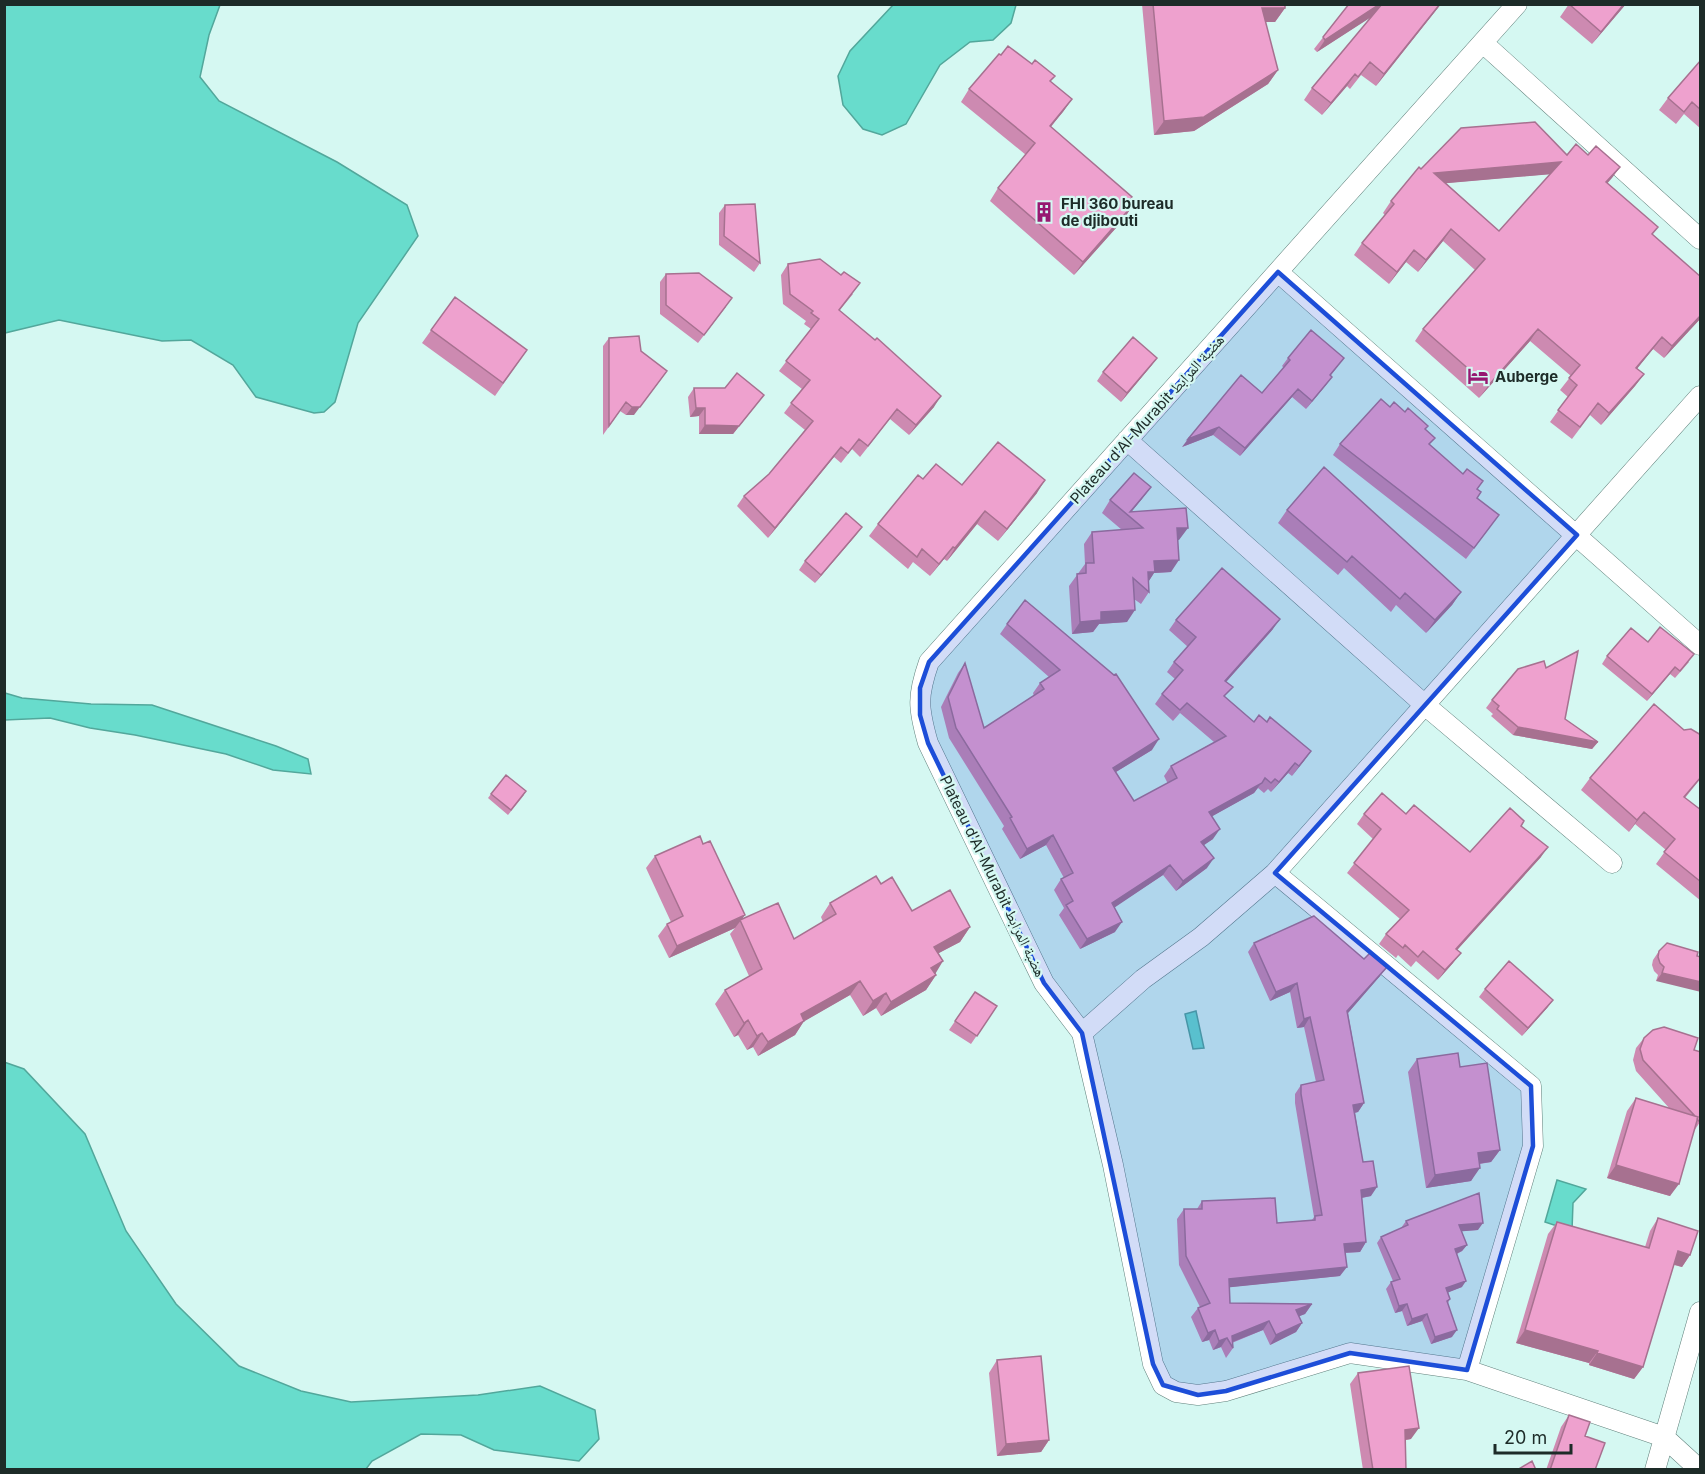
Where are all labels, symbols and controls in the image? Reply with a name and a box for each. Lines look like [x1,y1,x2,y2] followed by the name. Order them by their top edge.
[1061,194,1174,230] place label: FHI 360 bureau de djibouti
[1032,200,1056,224] building icon: FHI 360 bureau de djibouti
[1066,330,1228,508] street label: Plateau d'Al-Murabit هضبة المرابط
[1466,364,1490,388] hotel icon: Auberge
[1495,367,1558,386] place label: Auberge
[936,772,1050,980] street label: Plateau d'Al-Murabit هضبة المرابط
[1495,1417,1572,1455] scale bar
[1504,1427,1547,1448] text: 20 m

